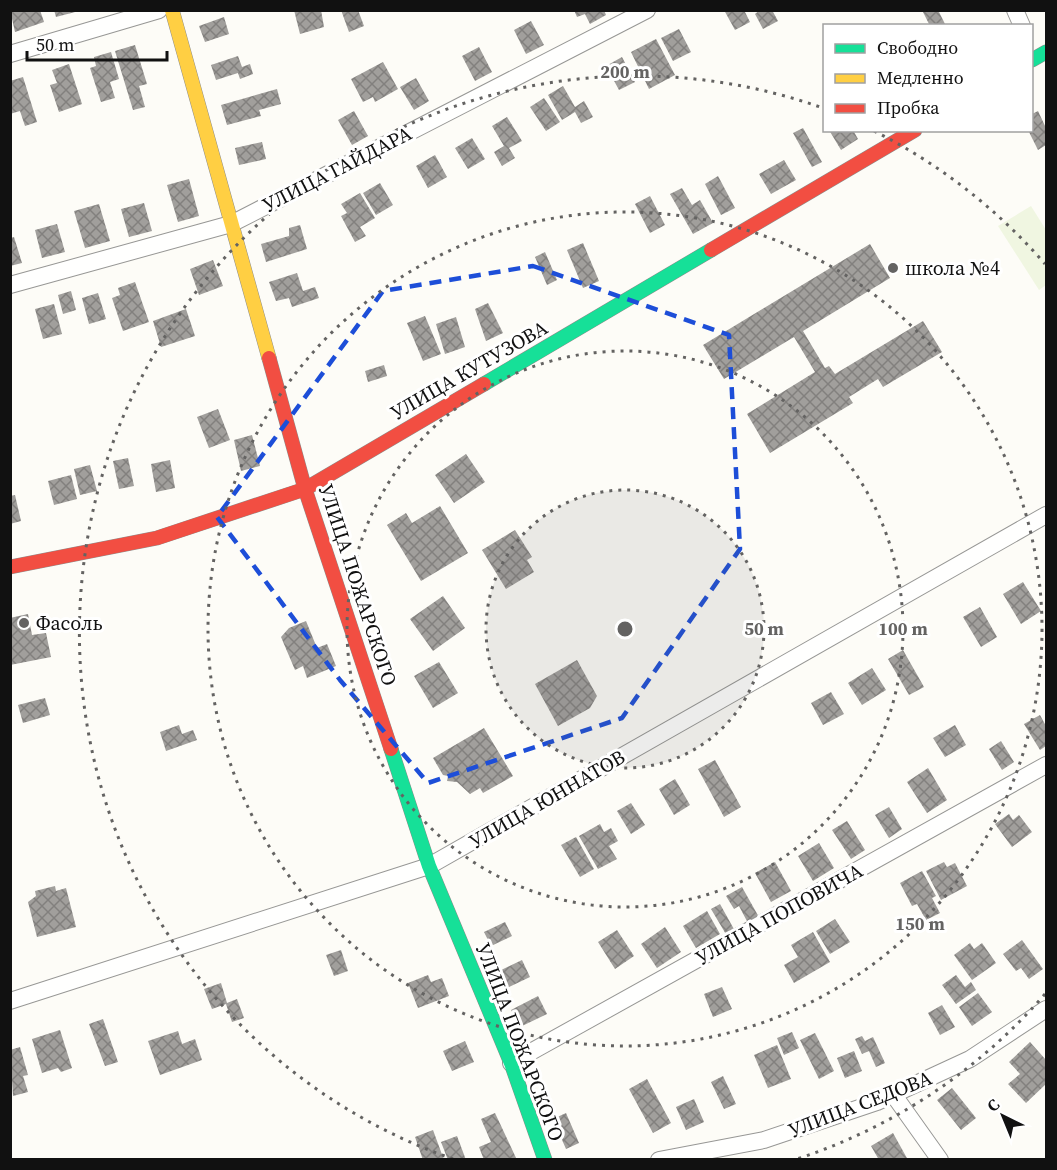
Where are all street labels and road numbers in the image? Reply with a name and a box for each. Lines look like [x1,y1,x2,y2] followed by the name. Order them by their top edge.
[257,119,417,219] street label: УЛИЦА ГАЙДАРА
[385,313,553,426] street label: УЛИЦА КУТУЗОВА
[312,481,404,689] street label: УЛИЦА ПОЖАРСКОГО
[464,743,630,855] street label: УЛИЦА ЮННАТОВ
[690,856,868,972] street label: УЛИЦА ПОПОВИЧА
[469,939,571,1145] street label: УЛИЦА ПОЖАРСКОГО
[784,1063,937,1144] street label: УЛИЦА СЕДОВА

